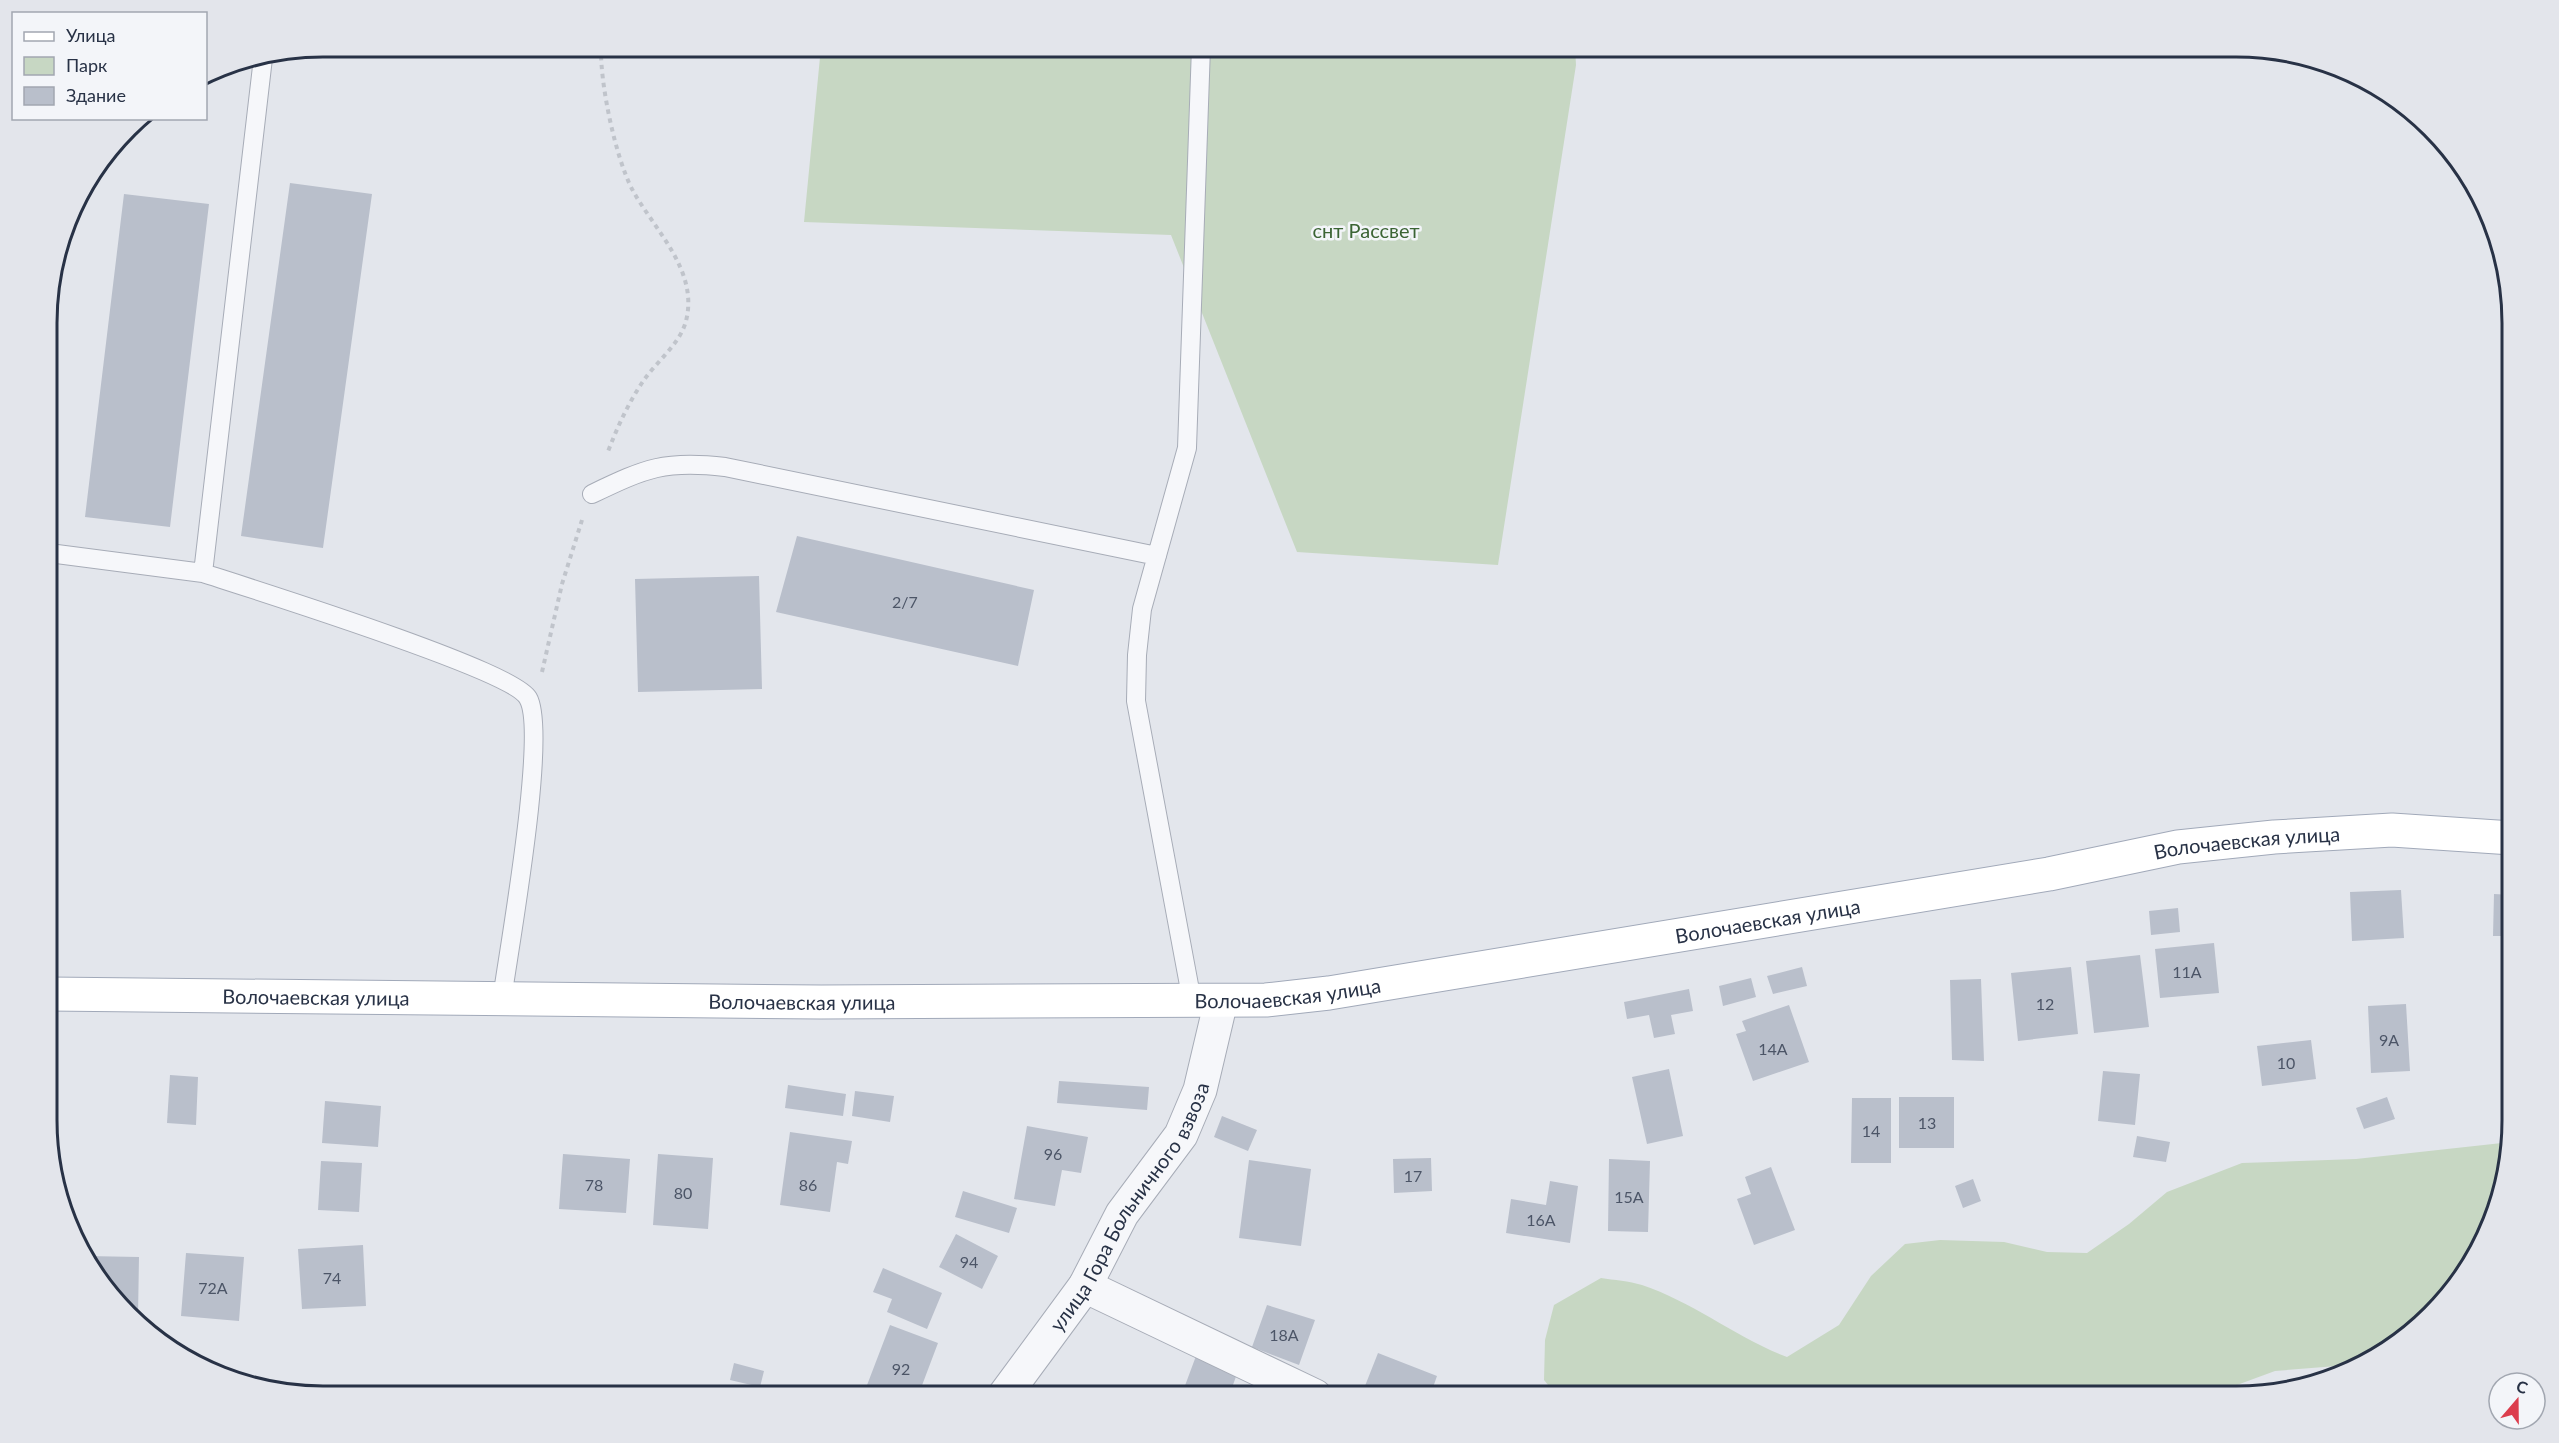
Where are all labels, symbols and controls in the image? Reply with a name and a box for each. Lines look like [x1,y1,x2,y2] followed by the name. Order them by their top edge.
[12,12,207,120] legend
[66,24,116,46] text: Улица
[66,54,108,76] text: Парк
[66,84,126,106] text: Здание
[1312,218,1420,242] park label: снт Рассвет
[892,592,918,611] house number: 2/7
[2151,821,2341,864] street label: Волочаевская улица
[1673,893,1862,948] street label: Волочаевская улица
[2172,962,2202,981] house number: 11А
[1194,973,1382,1012] street label: Волочаевская улица
[222,984,410,1010] street label: Волочаевская улица
[708,989,896,1014] street label: Волочаевская улица
[2036,994,2054,1013] house number: 12
[2379,1030,2399,1049] house number: 9А
[1758,1039,1788,1058] house number: 14А
[2277,1053,2295,1072] house number: 10
[1044,1080,1213,1336] street label: улица Гора Больничного взвоза
[1918,1113,1936,1132] house number: 13
[1862,1121,1880,1140] house number: 14
[1044,1144,1062,1163] house number: 96
[1404,1166,1422,1185] house number: 17
[585,1175,603,1194] house number: 78
[799,1175,817,1194] house number: 86
[674,1183,692,1202] house number: 80
[1614,1187,1644,1206] house number: 15А
[1526,1210,1556,1229] house number: 16А
[960,1252,978,1271] house number: 94
[323,1268,341,1287] house number: 74
[198,1278,228,1297] house number: 72А
[1269,1325,1299,1344] house number: 18А
[892,1359,910,1378] house number: 92
[2487,1371,2547,1431] north arrow
[2514,1376,2531,1397] text: С

